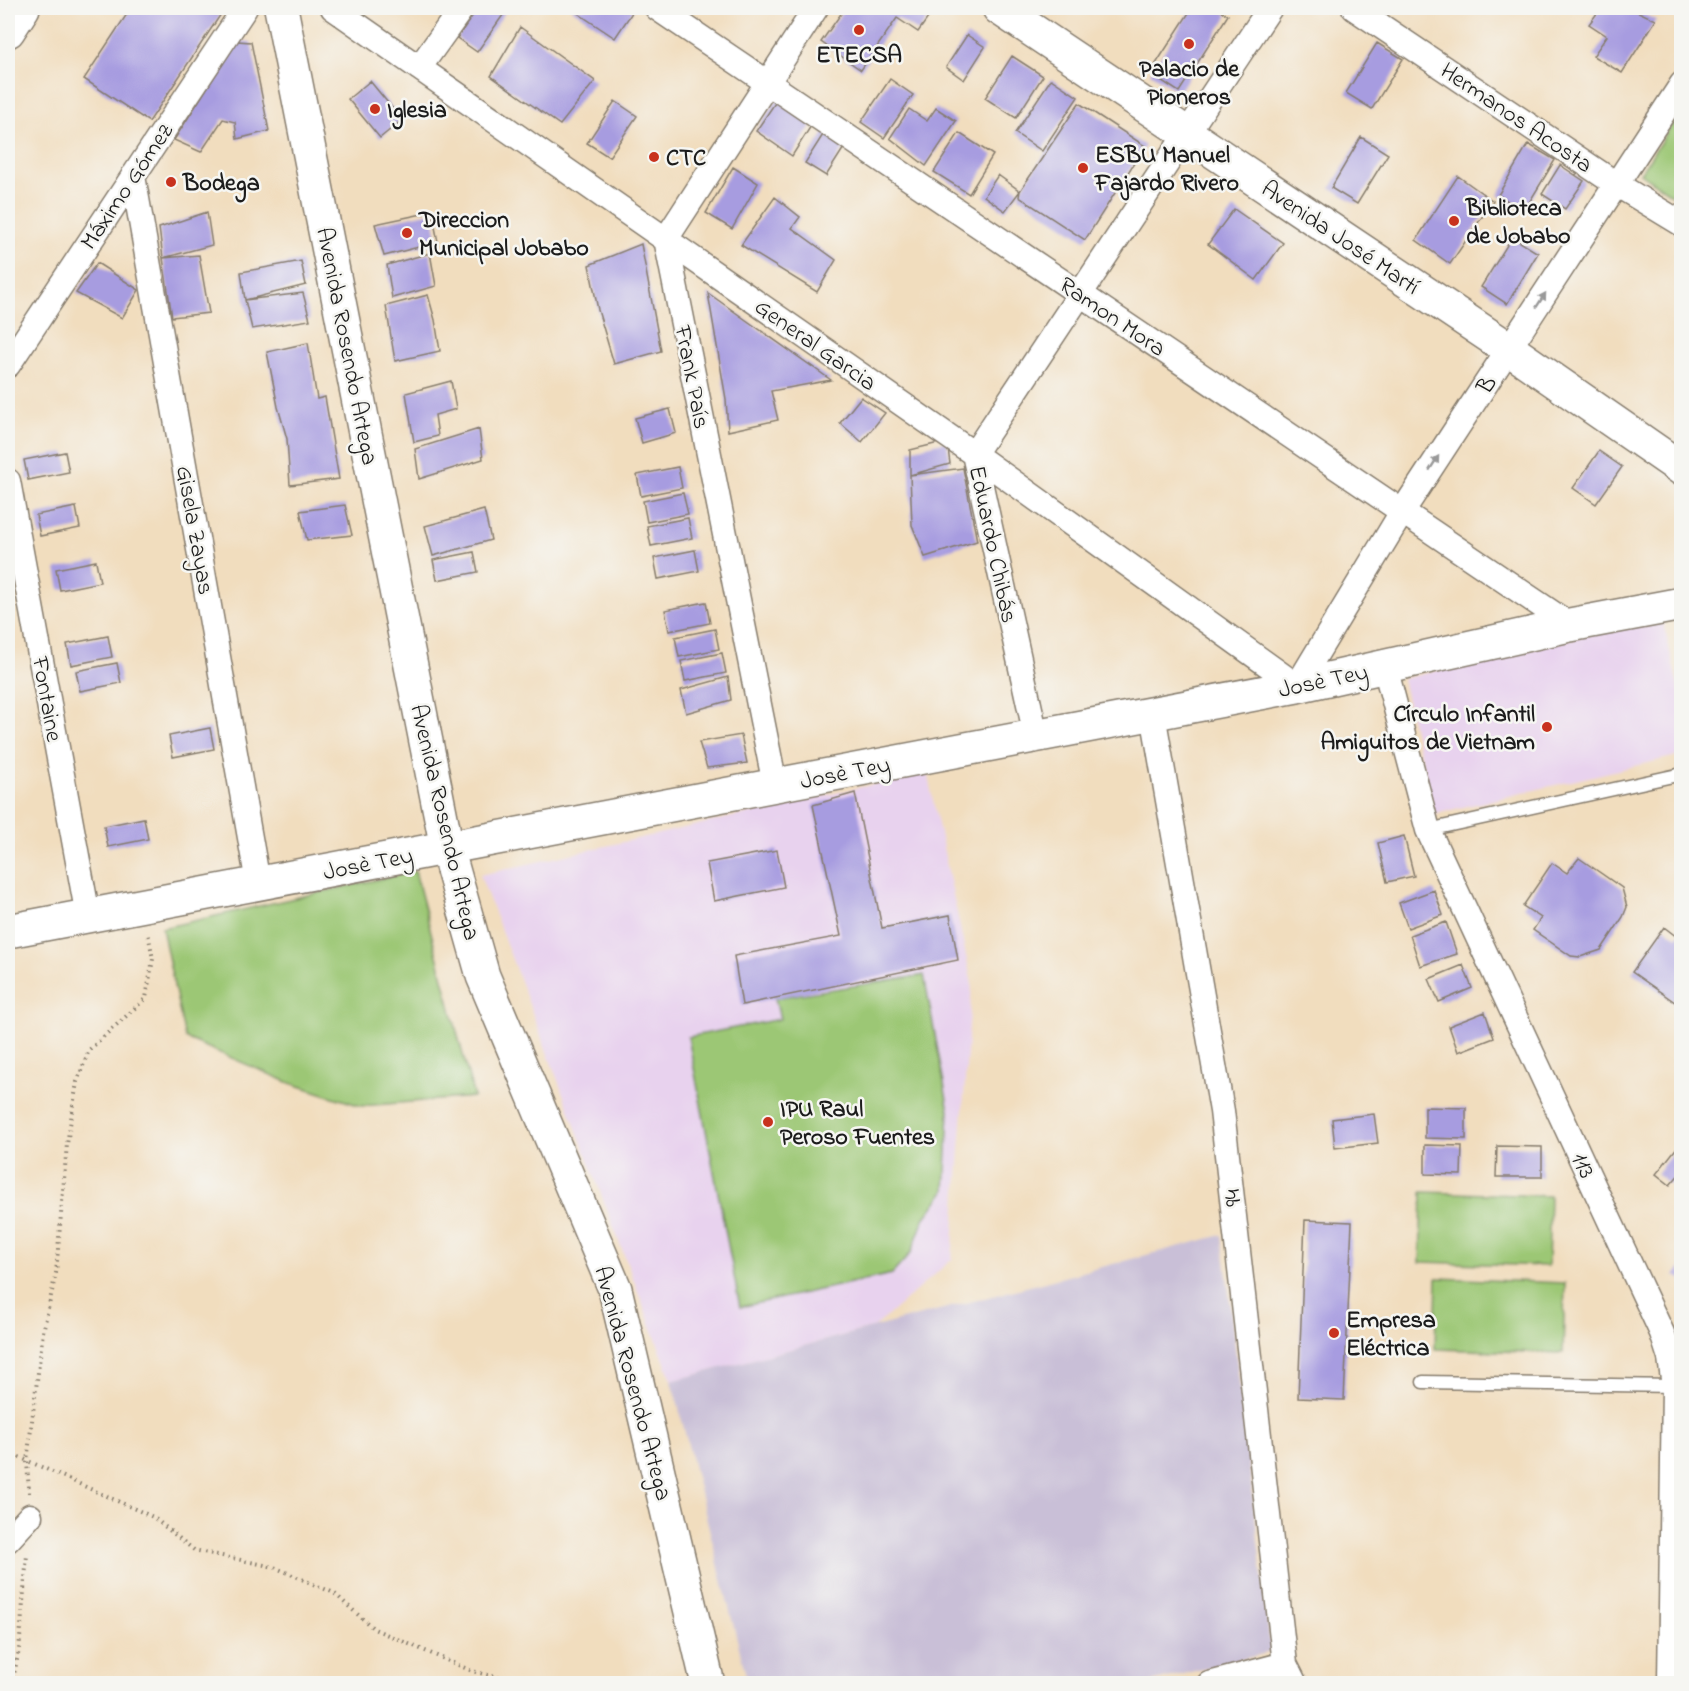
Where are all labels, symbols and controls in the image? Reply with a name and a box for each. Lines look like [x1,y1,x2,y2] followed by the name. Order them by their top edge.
[852,23,866,37] marker: ETECSA
[1182,37,1196,51] marker: Palacio de Pioneros
[816,39,902,74] place label: ETECSA
[1139,53,1240,116] place label: Palacio de Pioneros
[1432,55,1599,183] street label: Hermanos Acosta
[387,94,447,130] place label: Iglesia
[368,102,382,116] marker: Iglesia
[73,116,184,258] street label: Máximo Gómez
[1094,139,1239,202] place label: ESBU Manuel Fajardo Rivero
[666,142,706,177] place label: CTC
[647,150,661,164] marker: CTC
[1076,161,1090,175] marker: ESBU Manuel Fajardo Rivero
[182,167,260,203] place label: Bodega
[1253,173,1426,305] street label: Avenida José Martí
[164,175,178,189] marker: Bodega
[1465,192,1571,255] place label: Biblioteca de Jobabo
[418,204,589,267] place label: Direccion Municipal Jobabo
[1447,214,1461,228] marker: Biblioteca de Jobabo
[305,225,386,468] street label: Avenida Rosendo Artega
[400,226,414,240] marker: Direccion Municipal Jobabo
[1051,269,1172,367] street label: Ramon Mora
[746,291,883,401] street label: General Garcia
[1535,292,1546,308] one-way arrow
[663,322,718,432] street label: Frank País
[1468,369,1507,403] street label: B
[1428,456,1440,472] one-way arrow
[164,463,222,598] street label: Gisela Zayas
[958,463,1025,626] street label: Eduardo Chibás
[21,653,70,745] street label: Fontaine
[1275,656,1372,710] street label: Josè Tey
[1320,698,1535,762] place label: Círculo Infantil Amiguitos de Vietnam
[399,701,488,944] street label: Avenida Rosendo Artega
[1540,720,1554,734] marker: Círculo Infantil Amiguitos de Vietnam
[797,749,894,801] street label: Josè Tey
[320,840,417,892] street label: Josè Tey
[780,1093,935,1156] place label: IPU Raul Peroso Fuentes
[761,1115,775,1129] marker: IPU Raul Peroso Fuentes
[1561,1147,1603,1185] street label: 113
[1216,1187,1253,1208] street label: 94
[583,1263,680,1505] street label: Avenida Rosendo Artega
[1346,1304,1436,1367] place label: Empresa Eléctrica
[1327,1326,1341,1340] marker: Empresa Eléctrica

